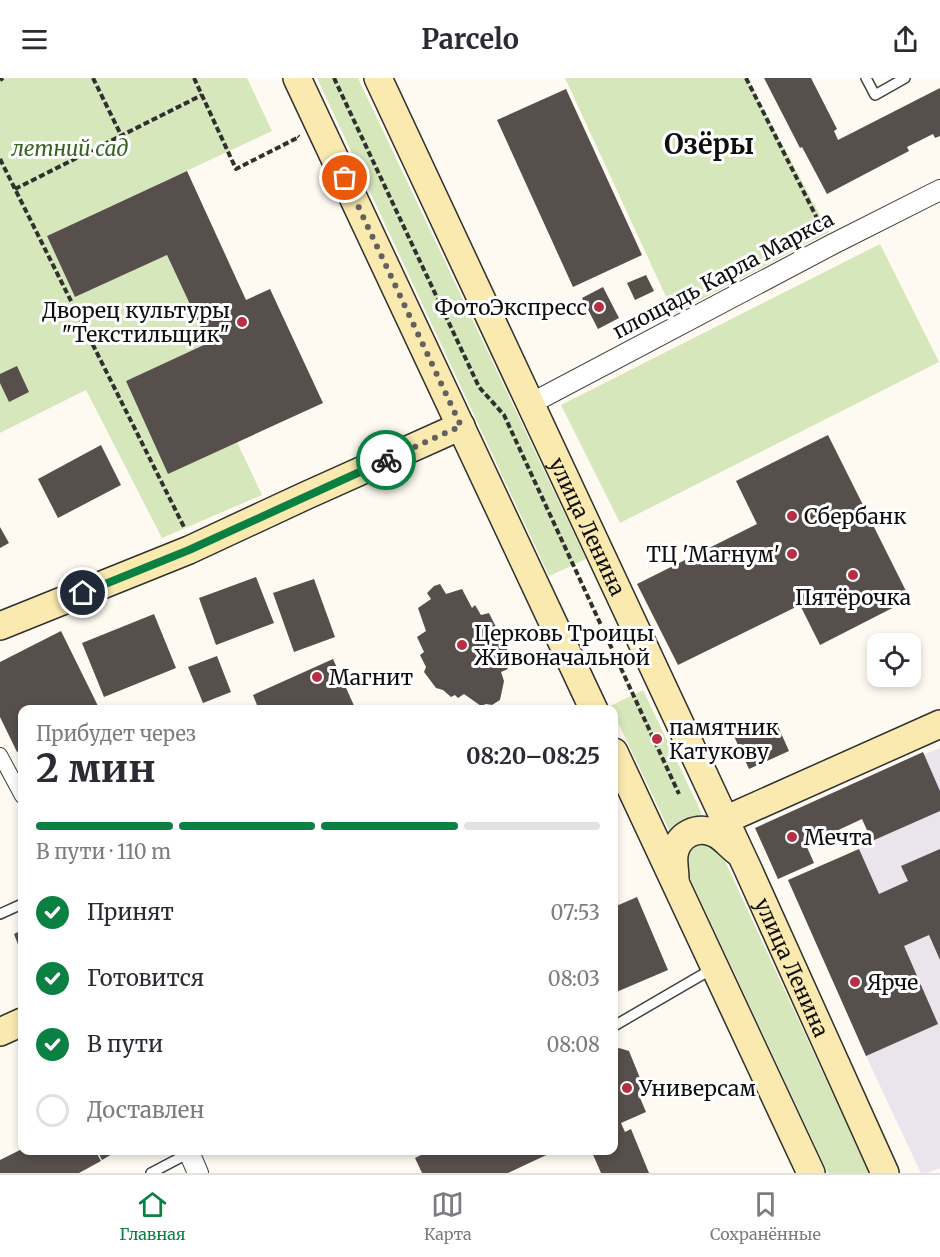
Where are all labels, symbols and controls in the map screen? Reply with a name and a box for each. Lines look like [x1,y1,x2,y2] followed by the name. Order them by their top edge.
[421,22,519,56] text: Parcelo
[18,23,51,56] icon: menu
[889,23,922,56] icon: share
[664,127,754,161] district label: Озёры
[11,135,128,162] park label: летний сад
[319,152,370,203] pin
[328,161,361,194] icon: bag
[608,205,838,345] street label: площадь Карла Маркса
[435,294,587,321] place label: ФотоЭкспресс
[42,297,230,348] place label: Дворец культуры "Текстильщик"
[592,300,606,314] marker: ФотоЭкспресс
[235,315,249,329] marker: Дворец культуры "Текстильщик"
[356,430,416,490] courier
[370,444,403,477] icon: bike
[544,453,632,600] street label: улица Ленина
[804,503,907,530] place label: Сбербанк
[785,509,799,523] marker: Сбербанк
[646,541,780,568] place label: ТЦ 'Магнум'
[785,547,799,561] marker: ТЦ 'Магнум'
[57,567,108,618] pin
[846,568,860,582] marker: Пятёрочка
[66,576,99,609] icon: home
[795,584,911,611] place label: Пятёрочка
[474,620,654,671] place label: Церковь Троицы Живоначальной
[867,633,921,687] map controls
[867,633,921,687] button: locate
[455,638,469,652] marker: Церковь Троицы Живоначальной
[329,664,414,691] place label: Магнит
[310,670,324,684] marker: Магнит
[669,714,779,765] place label: памятник Катукову
[36,721,196,746] text: Прибудет через
[650,732,664,746] marker: памятник Катукову
[466,742,600,770] text: 08:20–08:25
[36,744,156,793] text: 2 мин
[804,824,873,851] place label: Мечта
[785,830,799,844] marker: Мечта
[36,839,171,864] text: В пути · 110 m
[749,894,835,1041] street label: улица Ленина
[36,896,69,929] icon: check
[87,898,174,926] text: Принят
[551,900,600,925] text: 07:53
[36,962,69,995] icon: check
[87,964,204,992] text: Готовится
[548,966,600,991] text: 08:03
[867,969,918,996] place label: Ярче
[848,975,862,989] marker: Ярче
[36,1028,69,1061] icon: check
[87,1030,163,1058] text: В пути
[547,1032,600,1057] text: 08:08
[638,1075,756,1102] place label: Универсам
[620,1081,634,1095] marker: Универсам
[87,1096,204,1124] text: Доставлен
[119,1188,185,1244] tab: Главная
[424,1188,472,1244] tab: Карта
[710,1188,821,1244] tab: Сохранённые

